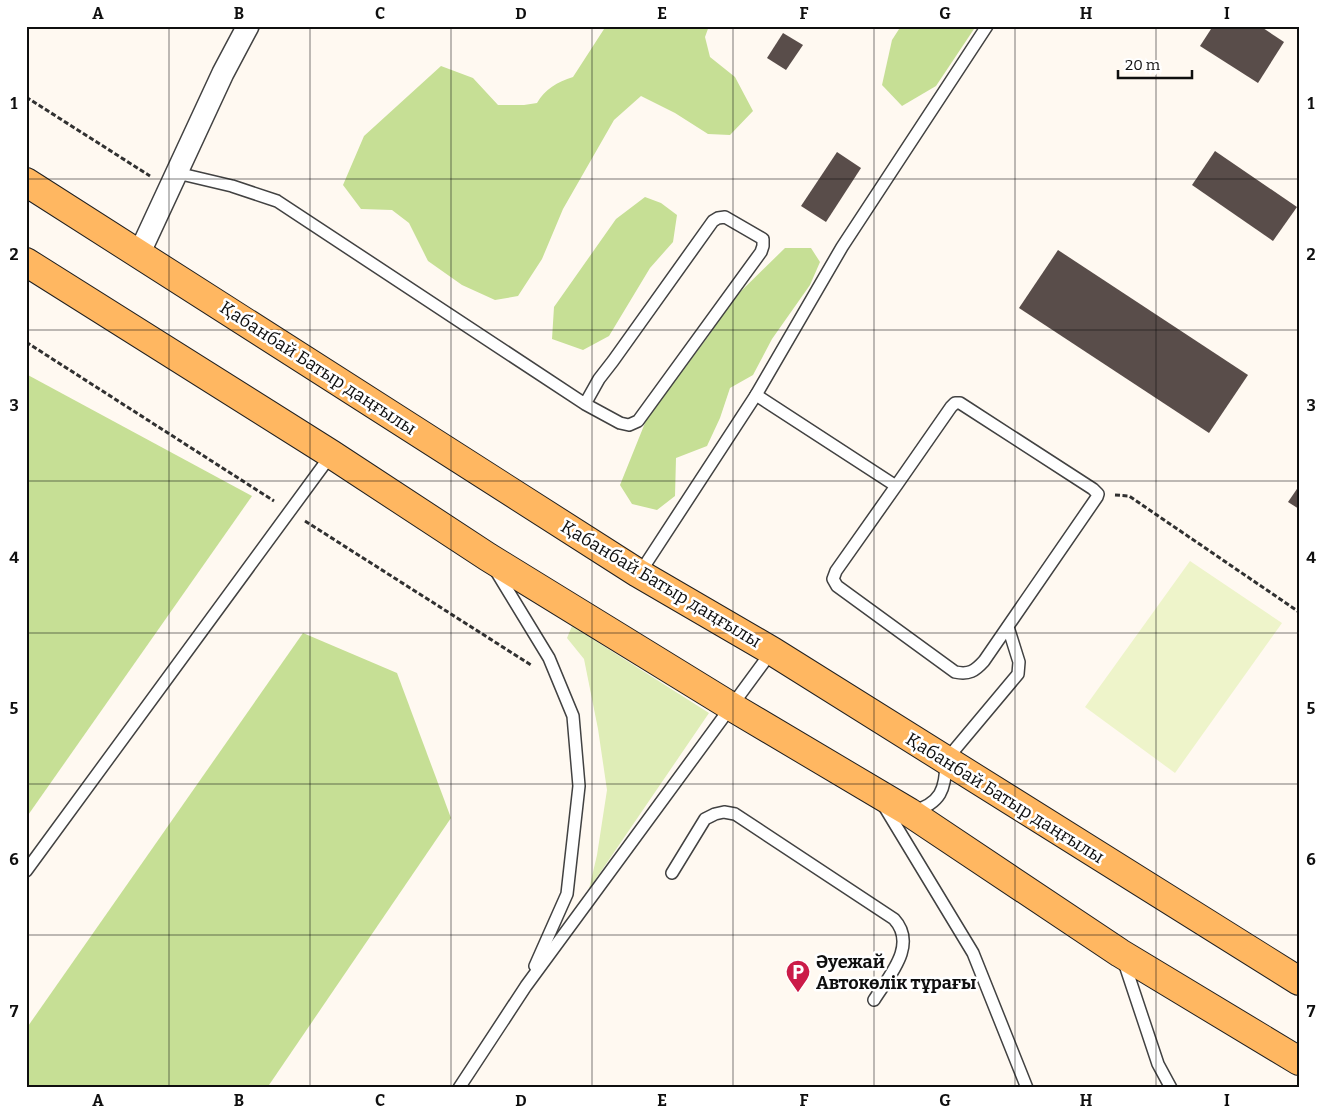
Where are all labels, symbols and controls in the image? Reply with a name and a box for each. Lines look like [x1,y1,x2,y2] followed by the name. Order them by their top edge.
[92,4,104,23] text: A
[234,4,244,23] text: B
[375,4,385,23] text: C
[515,4,527,23] text: D
[657,4,667,23] text: E
[800,4,809,23] text: F
[939,4,951,23] text: G
[1080,4,1093,23] text: H
[1224,4,1230,23] text: I
[1118,48,1191,80] scale bar
[1125,56,1161,74] text: 20 m
[11,94,18,113] text: 1
[1308,94,1315,113] text: 1
[9,245,19,264] text: 2
[1306,245,1316,264] text: 2
[216,296,420,440] street label: Қабанбай Батыр даңғылы
[9,396,19,415] text: 3
[1306,396,1316,415] text: 3
[557,515,765,653] street label: Қабанбай Батыр даңғылы
[9,548,19,567] text: 4
[1306,548,1316,567] text: 4
[10,699,19,718] text: 5
[1307,699,1316,718] text: 5
[902,728,1108,868] street label: Қабанбай Батыр даңғылы
[9,850,19,869] text: 6
[1306,850,1316,869] text: 6
[816,951,976,994] place label: Әуежай Автокөлік тұрағы
[785,959,811,993] parking icon: Әуежай Автокөлік тұрағы
[10,1002,19,1021] text: 7
[1307,1002,1316,1021] text: 7
[92,1091,104,1110] text: A
[234,1091,244,1110] text: B
[375,1091,385,1110] text: C
[515,1091,527,1110] text: D
[657,1091,667,1110] text: E
[800,1091,809,1110] text: F
[939,1091,951,1110] text: G
[1080,1091,1093,1110] text: H
[1224,1091,1230,1110] text: I

